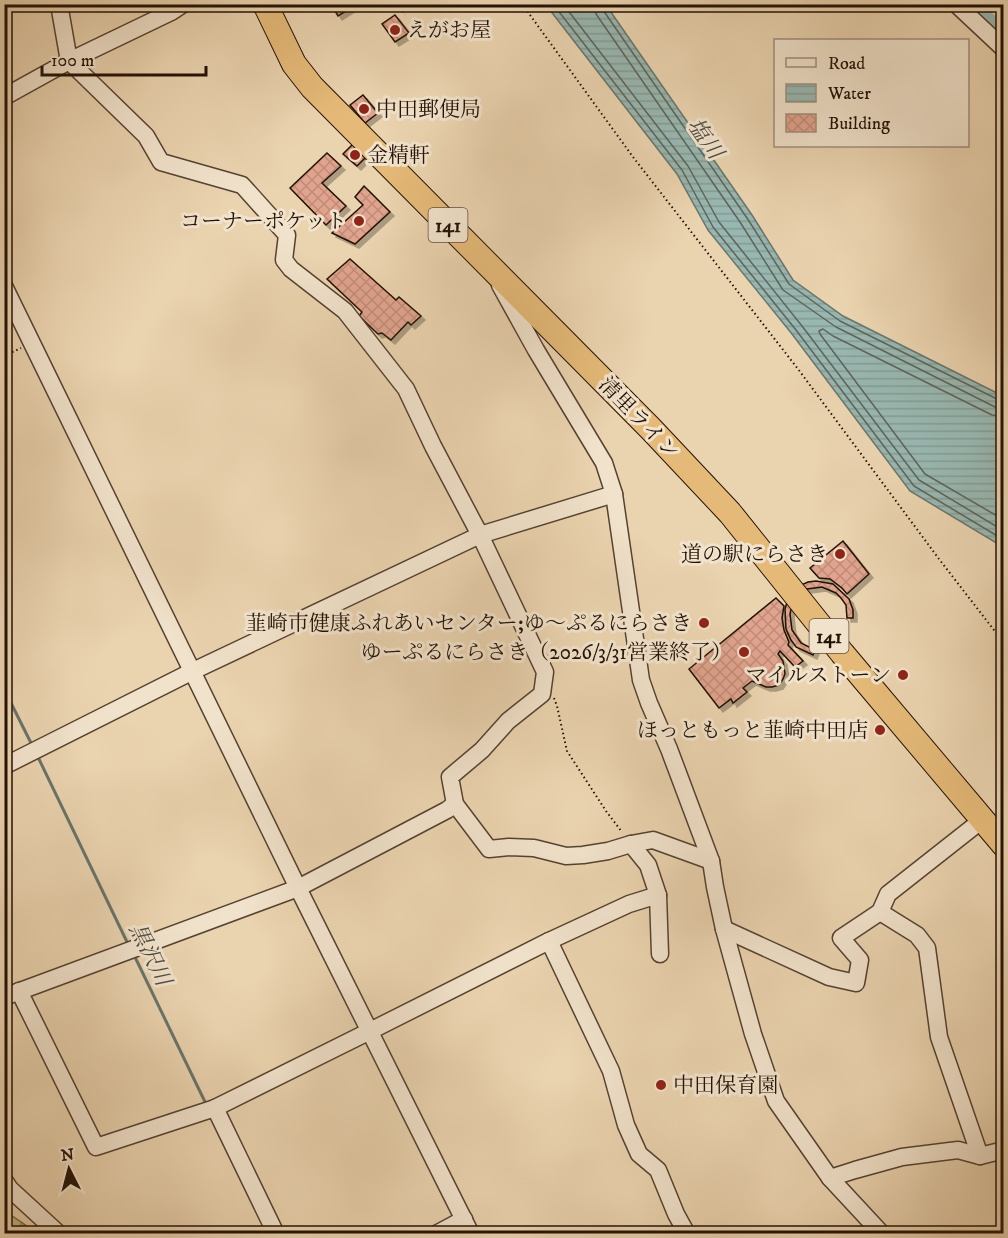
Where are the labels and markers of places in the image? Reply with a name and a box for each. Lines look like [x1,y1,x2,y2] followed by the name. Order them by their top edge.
[407,18,491,44] place label: えがお屋
[388,23,402,37] marker: えがお屋
[376,97,481,123] place label: 中田郵便局
[357,102,371,116] marker: 中田郵便局
[367,143,430,169] place label: 金精軒
[348,148,362,162] marker: 金精軒
[180,209,347,235] place label: コーナーポケット
[352,214,366,228] marker: コーナーポケット
[681,542,828,568] place label: 道の駅にらさき
[833,547,847,561] marker: 道の駅にらさき
[246,611,692,637] place label: 韮崎市健康ふれあいセンター;ゆ～ぷるにらさき
[697,616,711,630] marker: 韮崎市健康ふれあいセンター;ゆ～ぷるにらさき
[361,640,732,666] place label: ゆーぷるにらさき（2026/3/31営業終了）
[737,645,751,659] marker: ゆーぷるにらさき（2026/3/31営業終了）
[745,663,891,689] place label: マイルストーン
[896,668,910,682] marker: マイルストーン
[637,718,868,744] place label: ほっともっと韮崎中田店
[873,723,887,737] marker: ほっともっと韮崎中田店
[673,1073,778,1099] place label: 中田保育園
[654,1078,668,1092] marker: 中田保育園

